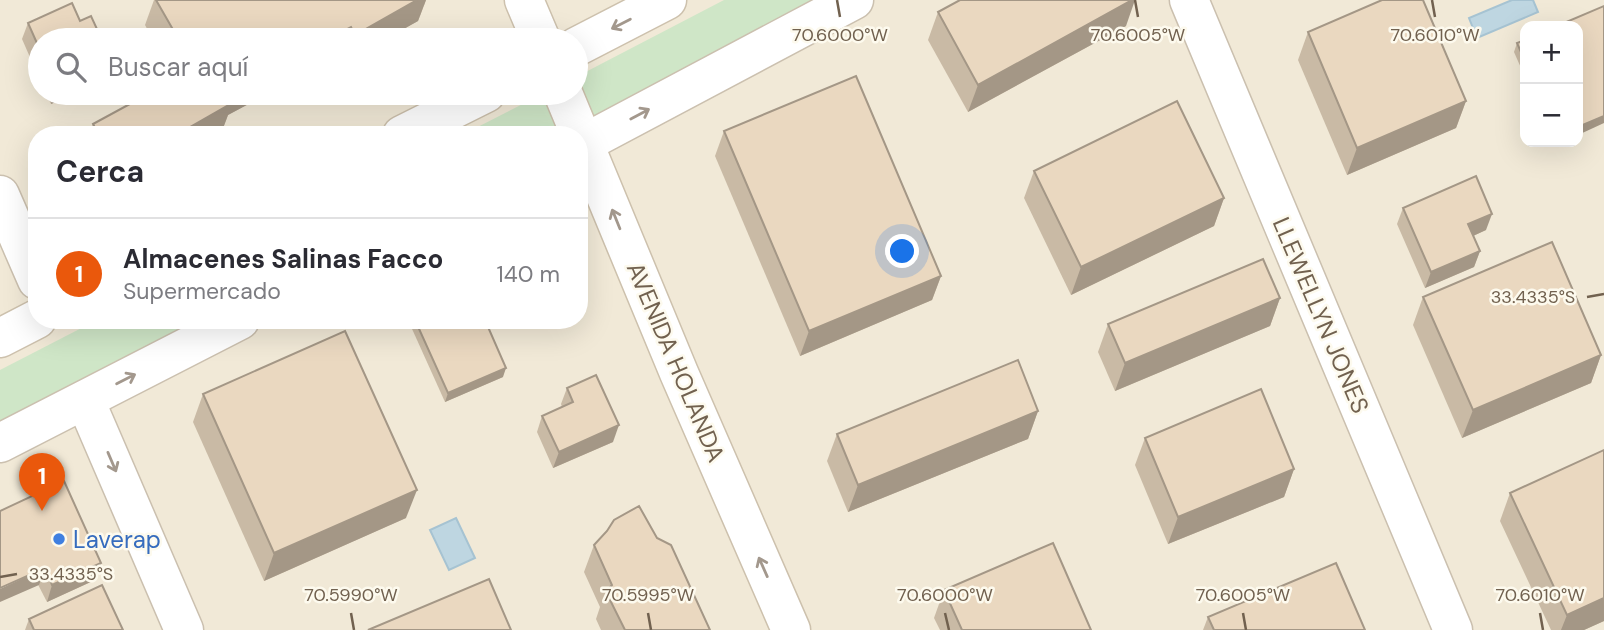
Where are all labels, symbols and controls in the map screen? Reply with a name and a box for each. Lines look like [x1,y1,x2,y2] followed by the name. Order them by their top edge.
[611,17,632,31] one-way arrow
[1520,21,1583,147] map controls
[1520,21,1583,84] button: +
[792,23,888,47] text: 70.6000°W
[1091,23,1185,47] text: 70.6005°W
[1390,23,1480,47] text: 70.6010°W
[28,28,588,105] search box
[52,48,90,86] icon: search
[108,50,248,84] text: Buscar aquí
[1520,84,1583,147] button: −
[629,107,650,120] one-way arrow
[56,152,144,191] text: Cerca
[609,209,622,231] one-way arrow
[1266,212,1376,418] street label: LLEWELLYN JONES
[885,234,919,268] your location
[123,242,443,276] text: Almacenes Salinas Facco
[620,257,732,467] street label: AVENIDA HOLANDA
[75,259,83,289] text: 1
[497,259,560,289] text: 140 m
[123,276,281,306] text: Supermercado
[1491,285,1575,309] text: 33.4335°S
[115,371,136,385] one-way arrow
[106,451,119,473] one-way arrow
[19,453,65,511] pin: 1
[73,524,161,555] place label: Laverap
[51,531,67,547] marker: Laverap
[756,557,769,579] one-way arrow
[29,562,113,586] text: 33.4335°S
[304,583,398,607] text: 70.5990°W
[602,583,694,607] text: 70.5995°W
[897,583,993,607] text: 70.6000°W
[1196,583,1290,607] text: 70.6005°W
[1495,583,1585,607] text: 70.6010°W

